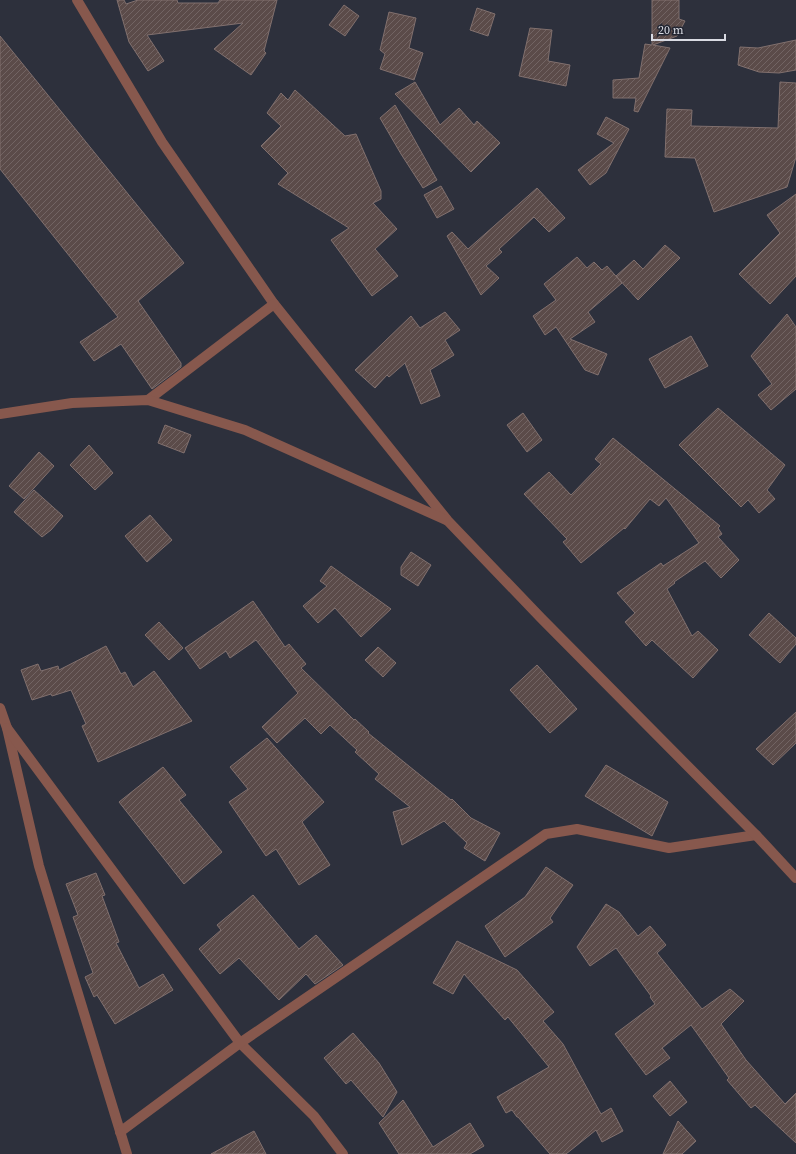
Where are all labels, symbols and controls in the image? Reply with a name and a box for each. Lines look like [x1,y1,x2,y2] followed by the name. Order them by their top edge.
[652,16,725,42] scale bar
[658,22,684,38] text: 20 m

